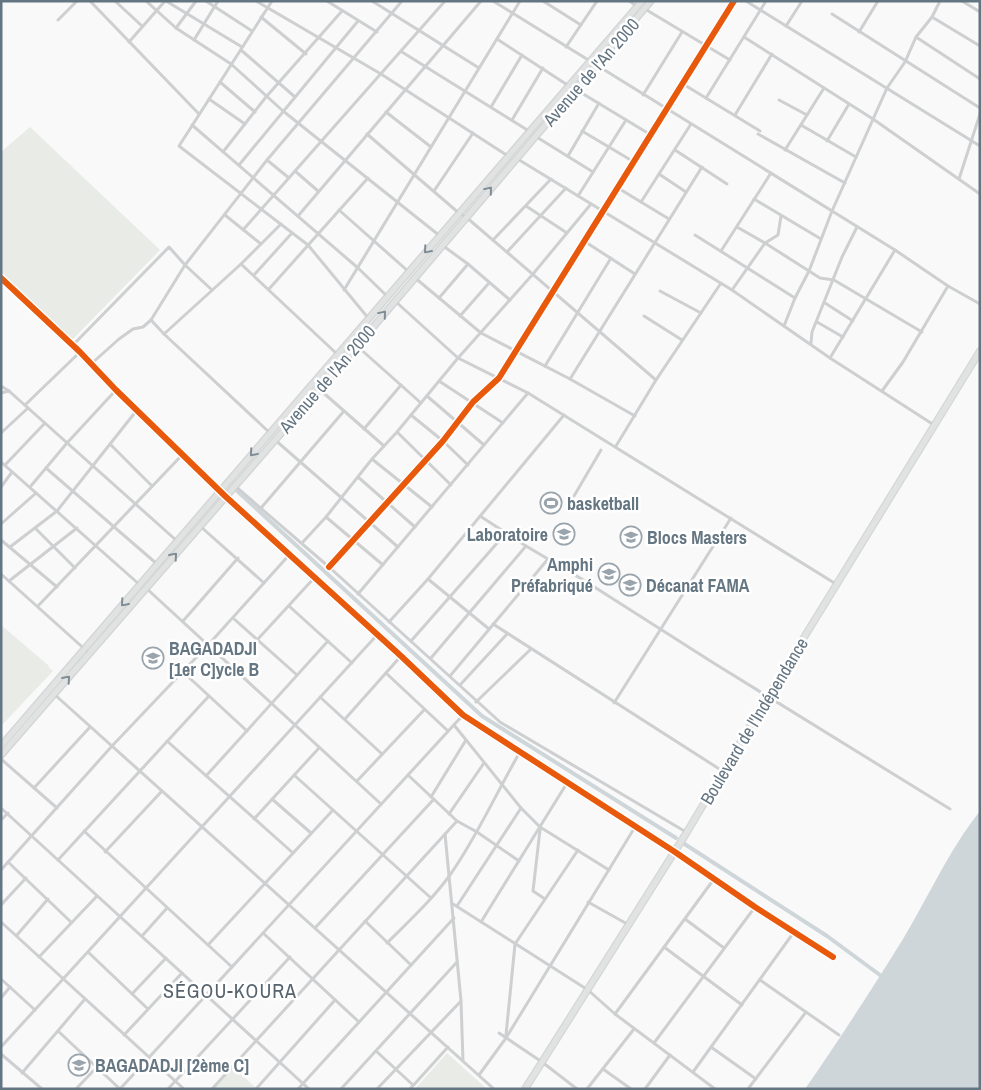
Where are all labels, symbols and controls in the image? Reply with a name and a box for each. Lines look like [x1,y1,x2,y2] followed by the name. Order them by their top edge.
[536,13,645,132] street label: Avenue de l'An 2000
[483,187,492,196] one-way arrow
[425,244,433,253] one-way arrow
[377,311,386,320] one-way arrow
[272,320,381,439] street label: Avenue de l'An 2000
[251,447,259,456] one-way arrow
[539,491,563,515] sports icon: basketball
[567,491,639,516] place label: basketball
[467,522,548,547] place label: Laboratoire
[552,522,576,546] school or university icon: Laboratoire
[619,525,643,549] school or university icon: Blocs Masters
[647,525,747,550] place label: Blocs Masters
[511,552,593,598] place label: Amphi Préfabriqué
[168,553,177,562] one-way arrow
[597,562,621,586] school or university icon: Amphi Préfabriqué
[618,573,642,597] school or university icon: Décanat FAMA
[646,573,750,598] place label: Décanat FAMA
[121,597,130,606] one-way arrow
[694,633,814,809] street label: Boulevard de l'Indépendance
[169,636,260,682] place label: BAGADADJI [1er C]ycle B
[141,646,165,670] school or university icon: BAGADADJI [1er C]ycle B
[62,675,71,684] one-way arrow
[163,977,297,1004] district label: SÉGOU-KOURA
[67,1053,91,1077] school or university icon: BAGADADJI [2ème C]
[95,1053,249,1078] place label: BAGADADJI [2ème C]

